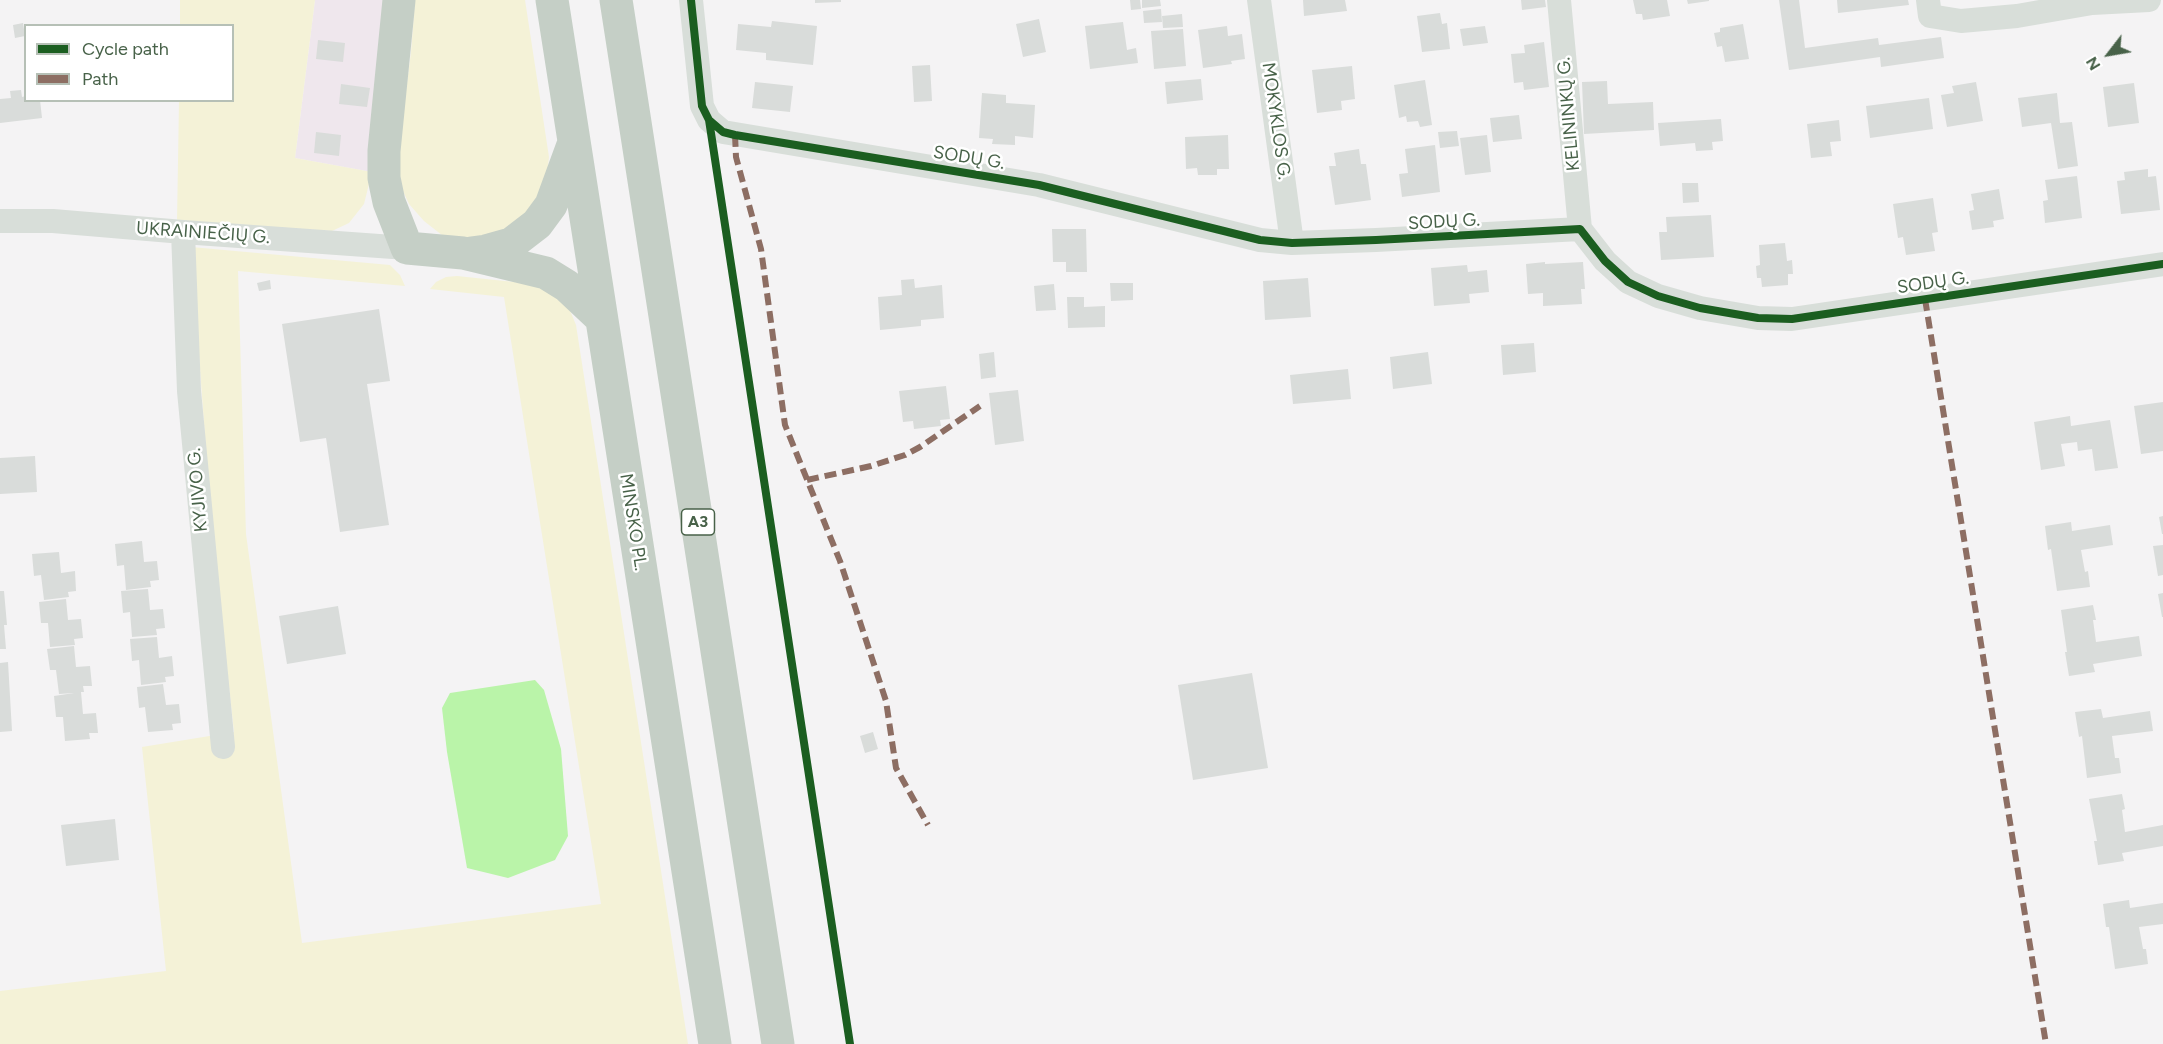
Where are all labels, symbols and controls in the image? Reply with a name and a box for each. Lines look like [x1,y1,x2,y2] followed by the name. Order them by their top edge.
[24,24,234,102] legend
[2079,24,2139,84] north arrow
[82,38,169,60] text: Cycle path
[2082,53,2104,74] text: N
[1553,56,1585,172] street label: KELININKŲ G.
[1257,61,1295,181] street label: MOKYKLOS G.
[82,68,118,90] text: Path
[932,142,1006,174] street label: SODŲ G.
[1407,209,1481,235] street label: SODŲ G.
[135,218,271,248] street label: UKRAINIEČIŲ G.
[1896,267,1970,299] street label: SODŲ G.
[184,447,212,533] street label: KYJIVO G.
[615,472,651,572] street label: MINSKO PL.
[682,509,714,535] road number: A3

